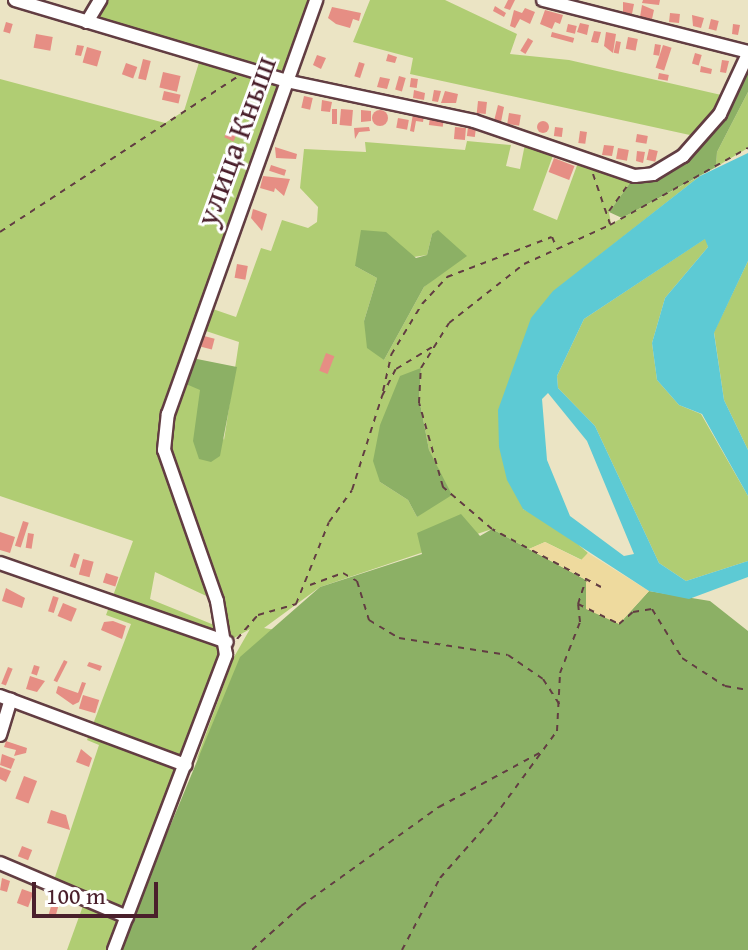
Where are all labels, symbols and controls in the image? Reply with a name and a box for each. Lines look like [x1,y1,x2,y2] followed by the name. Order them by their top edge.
[187,51,285,231] street label: улица Кныш
[36,866,162,916] scale bar
[46,878,106,913] text: 100 m

